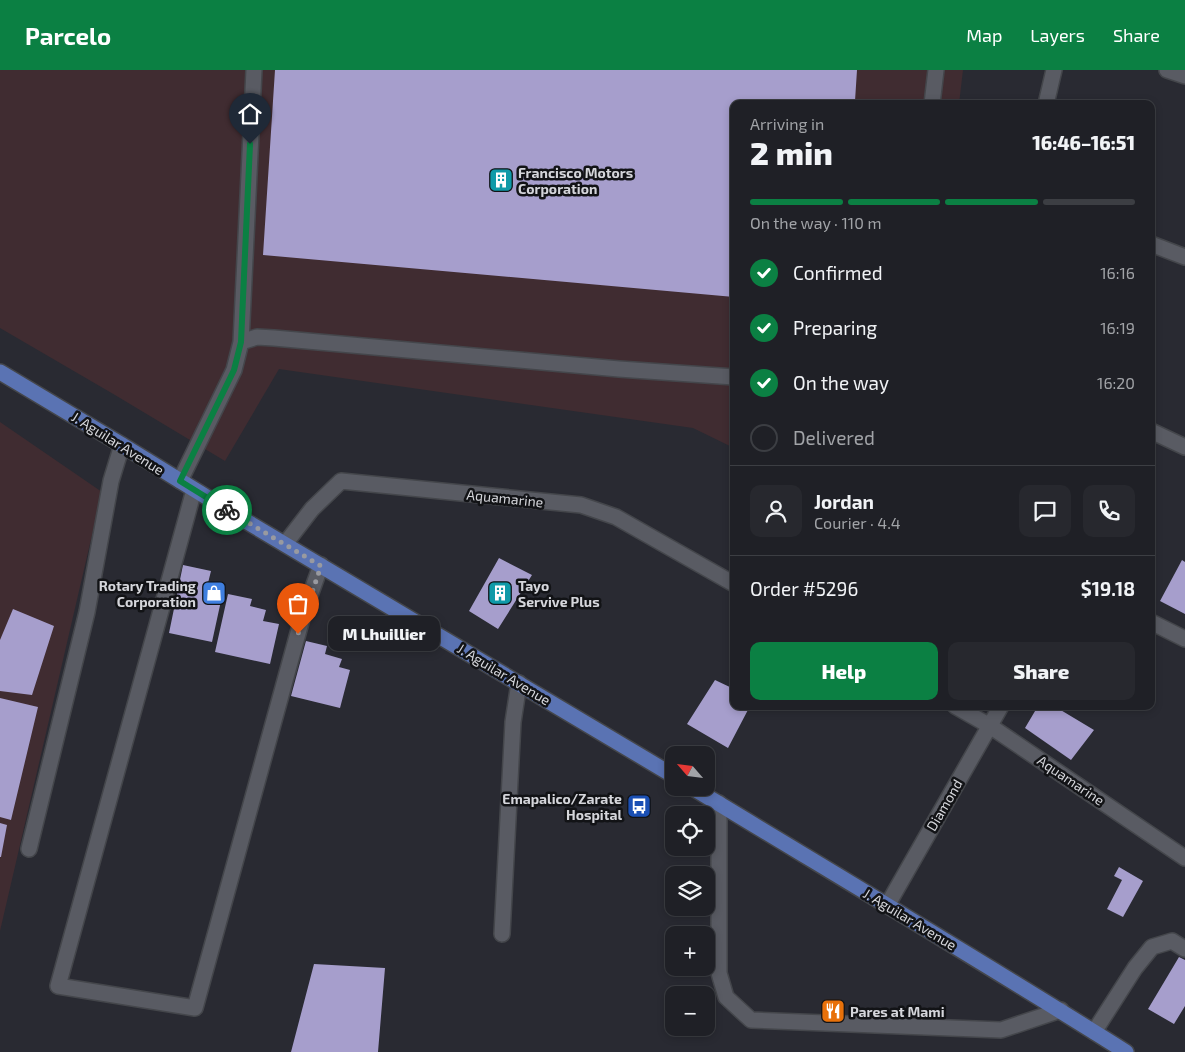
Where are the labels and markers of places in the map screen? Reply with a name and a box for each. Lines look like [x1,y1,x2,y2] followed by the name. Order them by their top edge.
[229,93,271,144] pin
[518,164,633,197] place label: Francisco Motors Corporation
[488,167,514,193] building icon: Francisco Motors Corporation
[99,577,196,610] place label: Rotary Trading Corporation
[518,577,600,610] place label: Tayo Servive Plus
[201,580,227,606] shop icon: Rotary Trading Corporation
[487,580,513,606] building icon: Tayo Servive Plus
[277,583,319,634] pin
[328,616,440,652] callout: M Lhuillier
[502,790,622,823] place label: Emapalico/Zarate Hospital
[626,793,652,819] bus stop icon: Emapalico/Zarate Hospital
[820,998,846,1024] restaurant icon: Pares at Mami
[850,1003,945,1020] place label: Pares at Mami

